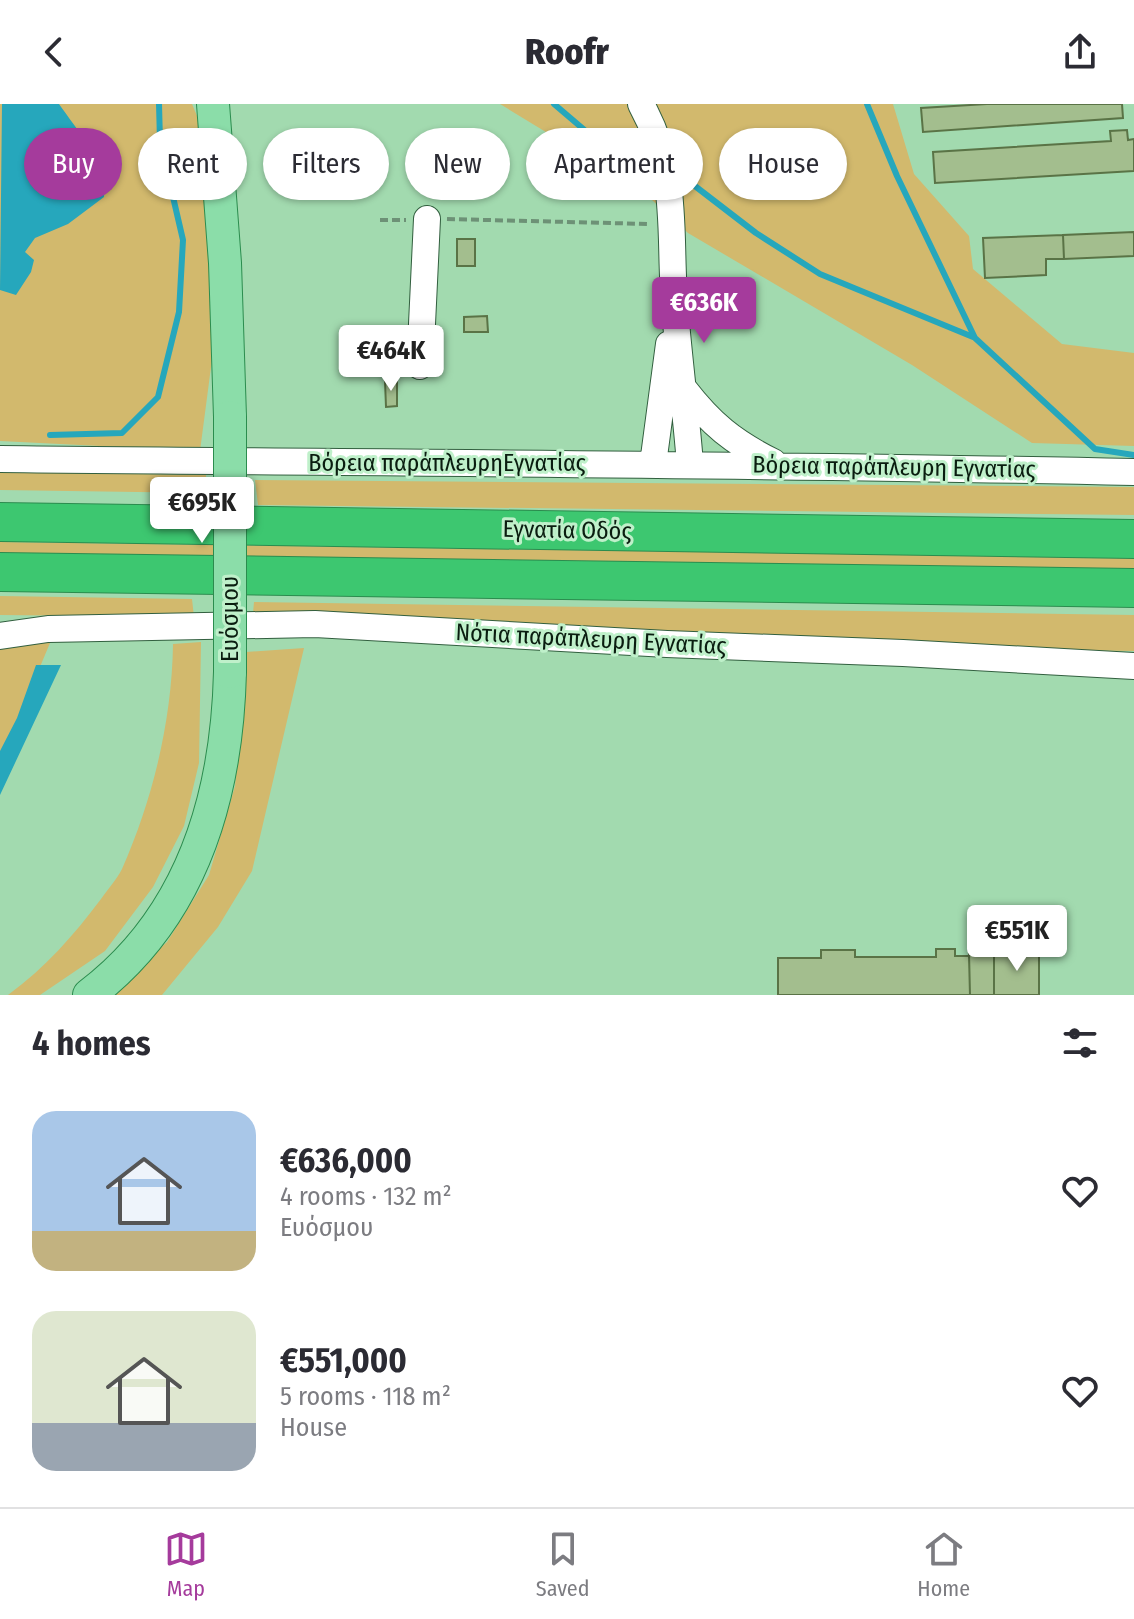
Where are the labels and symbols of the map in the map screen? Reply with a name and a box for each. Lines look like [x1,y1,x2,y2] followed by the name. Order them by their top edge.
[648,277,760,345] pin: €636K
[335,325,447,393] pin: €464K
[308,449,586,477] street label: Βόρεια παράπλευρηΕγνατίας
[752,451,1036,483] street label: Βόρεια παράπλευρη Εγνατίας
[146,477,258,545] pin: €695K
[502,515,632,545] street label: Εγνατία Οδός
[216,576,244,662] street label: Ευόσμου
[455,618,727,660] street label: Νότια παράπλευρη Εγνατίας
[961,905,1073,973] pin: €551K

